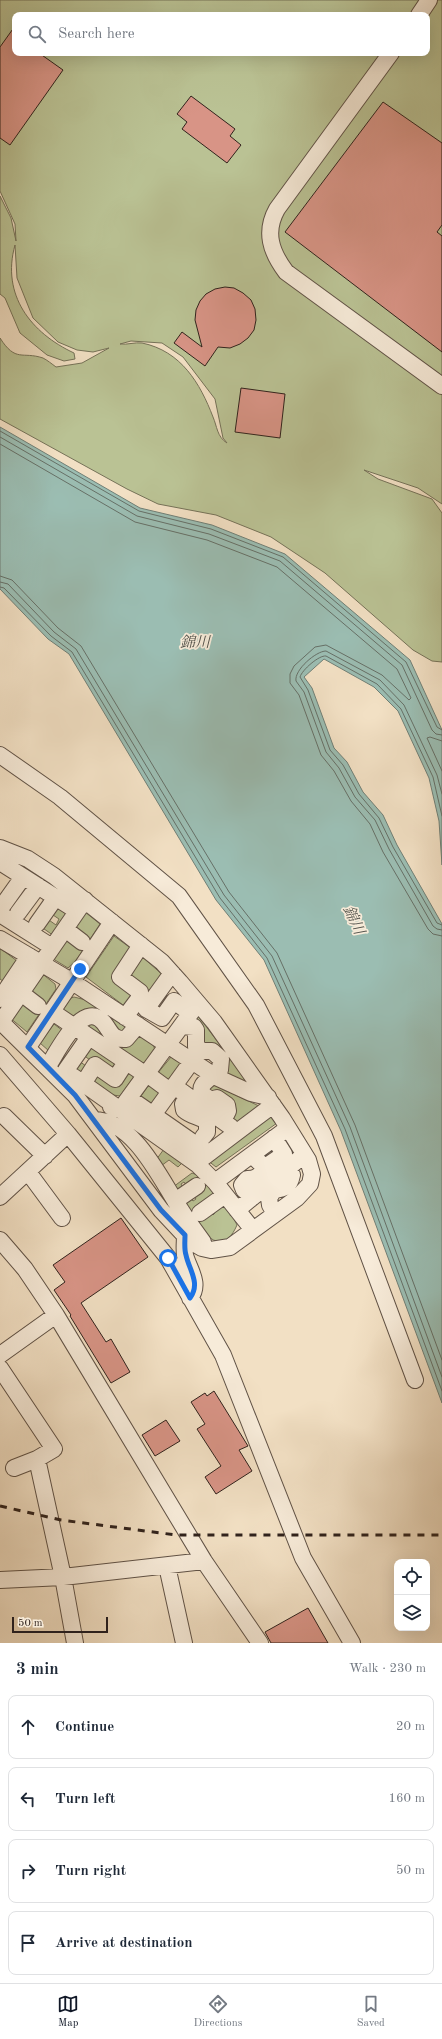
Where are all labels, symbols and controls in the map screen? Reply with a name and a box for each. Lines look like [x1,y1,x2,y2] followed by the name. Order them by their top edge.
[12,12,430,56] search box
[26,23,48,45] icon: search
[58,27,135,42] text: Search here
[180,634,212,651] water label: 錦川
[340,903,368,939] water label: 錦川
[71,960,89,978] route end
[159,1249,177,1267] route start
[394,1559,430,1631] map controls
[394,1559,430,1595] button: locate
[394,1595,430,1631] button: layers
[12,1615,108,1634] scale bar
[18,1618,43,1629] text: 50 m
[16,1661,59,1678] text: 3 min
[349,1662,426,1675] text: Walk · 230 m
[17,1716,39,1738] icon: ahead
[55,1720,114,1735] text: Continue
[396,1720,425,1733] text: 20 m
[17,1788,39,1810] icon: left
[55,1792,115,1807] text: Turn left
[388,1792,425,1805] text: 160 m
[17,1860,39,1882] icon: right
[55,1864,126,1879] text: Turn right
[396,1864,425,1877] text: 50 m
[17,1932,39,1954] icon: arrive
[55,1936,193,1951] text: Arrive at destination
[57,1993,79,2031] tab: Map
[194,1993,242,2031] tab: Directions
[357,1993,385,2031] tab: Saved

